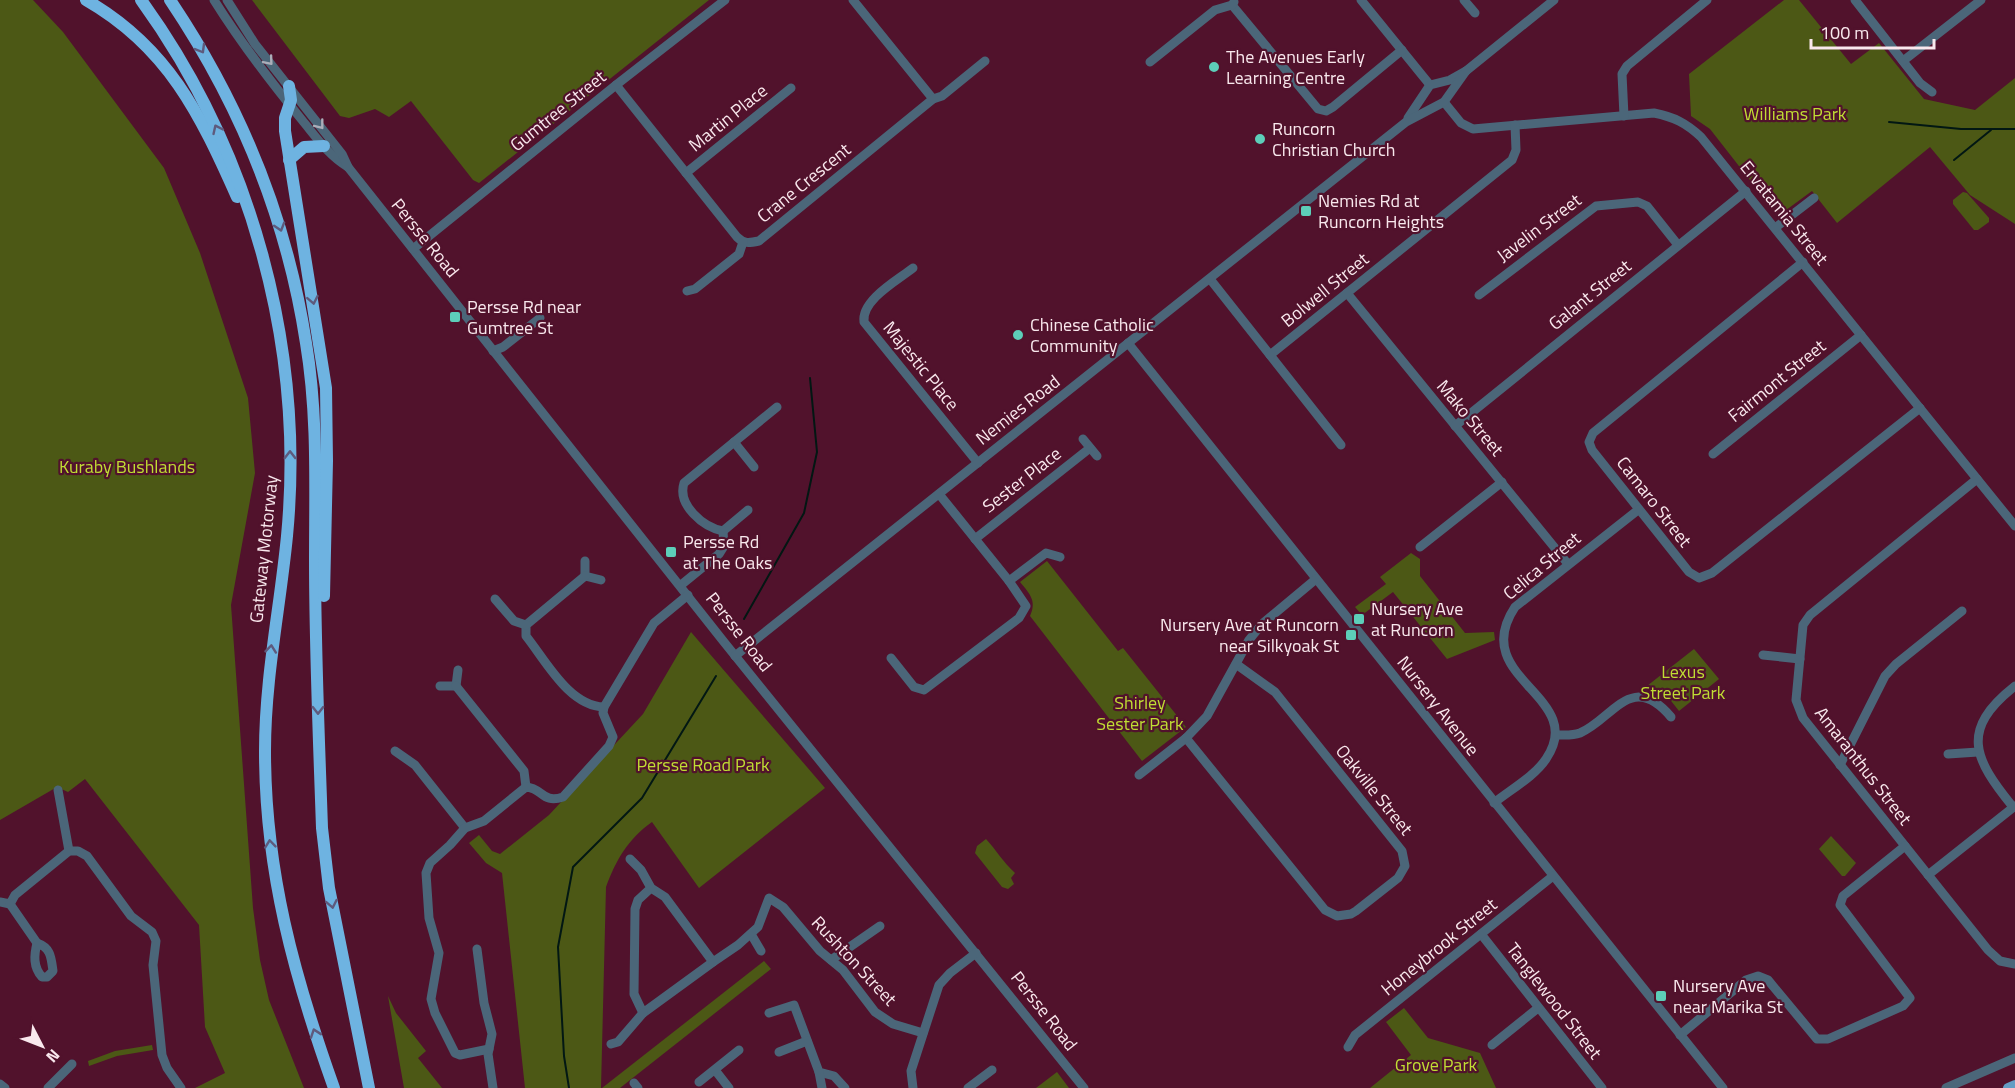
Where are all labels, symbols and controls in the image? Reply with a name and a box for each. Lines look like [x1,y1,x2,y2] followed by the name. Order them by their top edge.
[1811,12,1934,50] scale bar
[1820,19,1869,46] text: 100 m
[194,43,206,53] one-way arrow
[1226,43,1365,91] place label: The Avenues Early Learning Centre
[261,54,272,65] one-way arrow
[1207,60,1221,74] marker: The Avenues Early Learning Centre
[504,63,612,158] street label: Gumtree Street
[682,77,773,158] street label: Martin Place
[1744,100,1847,127] park label: Williams Park
[1272,115,1395,163] place label: Runcorn Christian Church
[313,118,324,129] one-way arrow
[212,125,224,136] one-way arrow
[1253,132,1267,146] marker: Runcorn Christian Church
[751,136,857,229] street label: Crane Crescent
[1734,155,1835,271] street label: Ervatamia Street
[1491,186,1587,268] street label: Javelin Street
[1318,187,1444,235] place label: Nemies Rd at Runcorn Heights
[385,192,466,283] street label: Persse Road
[1299,204,1313,218] marker: Nemies Rd at Runcorn Heights
[273,221,285,232] one-way arrow
[1275,245,1375,334] street label: Bolwell Street
[1542,252,1637,336] street label: Galant Street
[467,293,581,341] place label: Persse Rd near Gumtree St
[306,295,319,305] one-way arrow
[448,310,462,324] marker: Persse Rd near Gumtree St
[1030,311,1154,359] place label: Chinese Catholic Community
[877,315,966,416] street label: Majestic Place
[1011,328,1025,342] marker: Chinese Catholic Community
[1722,332,1832,429] street label: Fairmont Street
[970,368,1066,451] street label: Nemies Road
[1430,374,1511,462] street label: Mako Street
[977,440,1067,519] street label: Sester Place
[284,451,296,460] one-way arrow
[1610,451,1699,553] street label: Camaro Street
[59,453,195,480] park label: Kuraby Bushlands
[242,473,285,624] street label: Gateway Motorway
[1497,525,1587,606] street label: Celica Street
[683,528,772,576] place label: Persse Rd at The Oaks
[664,545,678,559] marker: Persse Rd at The Oaks
[700,586,779,677] street label: Persse Road
[1371,595,1463,643] place label: Nursery Ave at Runcorn
[1160,611,1340,659] place label: Nursery Ave at Runcorn near Silkyoak St
[1352,612,1366,626] marker: Nursery Ave at Runcorn
[1344,628,1358,642] marker: Nursery Ave at Runcorn near Silkyoak St
[265,644,277,654] one-way arrow
[1391,650,1486,762] street label: Nursery Avenue
[1641,658,1726,706] park label: Lexus Street Park
[1096,689,1184,737] park label: Shirley Sester Park
[1808,701,1919,831] street label: Amaranthus Street
[312,705,324,714] one-way arrow
[1329,738,1420,841] street label: Oakville Street
[636,751,770,778] park label: Persse Road Park
[264,839,277,848] one-way arrow
[1375,891,1503,1002] street label: Honeybrook Street
[325,899,338,909] one-way arrow
[805,910,904,1012] street label: Rushton Street
[1500,937,1609,1065] street label: Tanglewood Street
[1005,965,1084,1056] street label: Persse Road
[1673,972,1783,1020] place label: Nursery Ave near Marika St
[1654,989,1668,1003] marker: Nursery Ave near Marika St
[12,1016,72,1076] north arrow
[309,1028,322,1039] one-way arrow
[41,1044,66,1068] text: N
[1395,1051,1478,1078] park label: Grove Park

